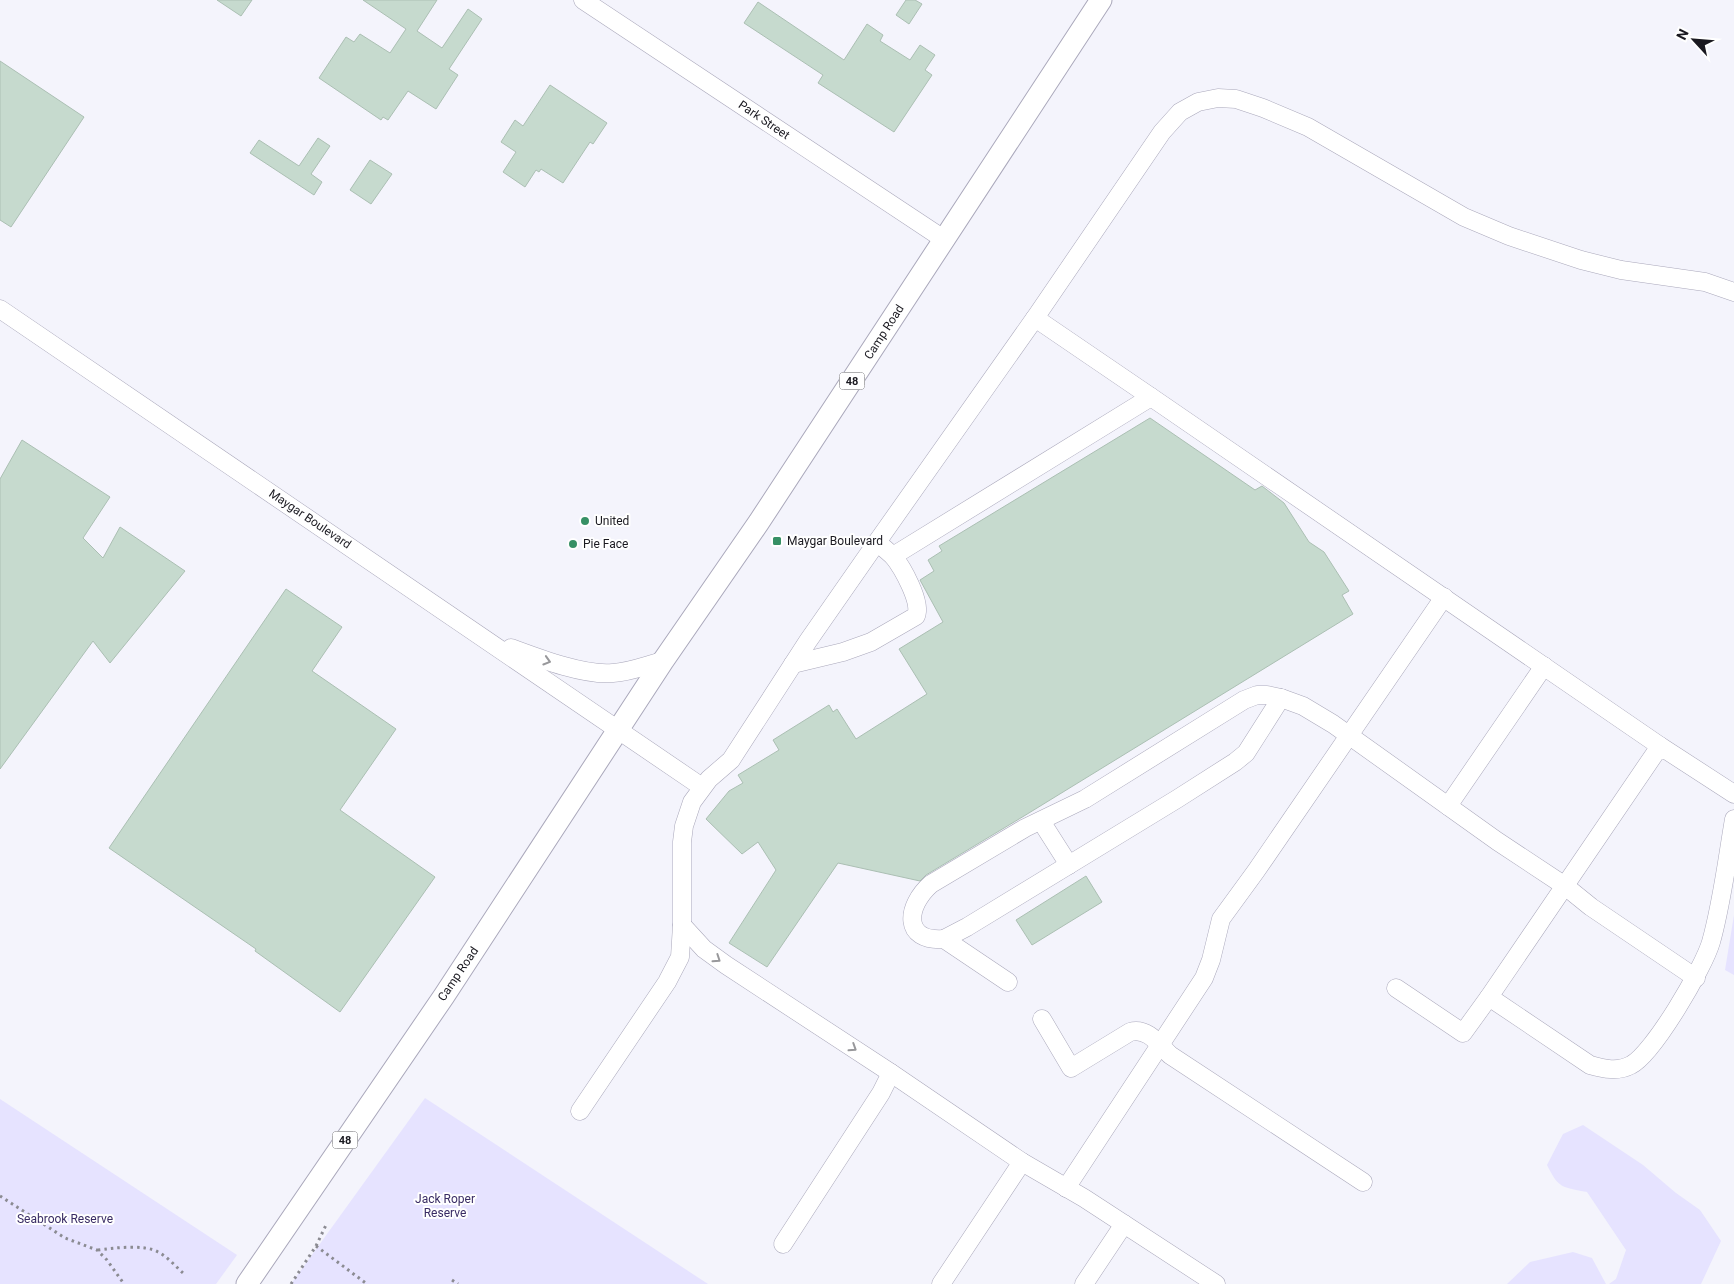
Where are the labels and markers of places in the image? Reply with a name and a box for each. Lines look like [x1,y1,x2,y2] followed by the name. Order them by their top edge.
[595,514,629,528] place label: United
[579,515,591,527] marker: United
[787,534,883,548] place label: Maygar Boulevard
[771,535,783,547] marker: Maygar Boulevard
[583,537,628,551] place label: Pie Face
[567,538,579,550] marker: Pie Face

